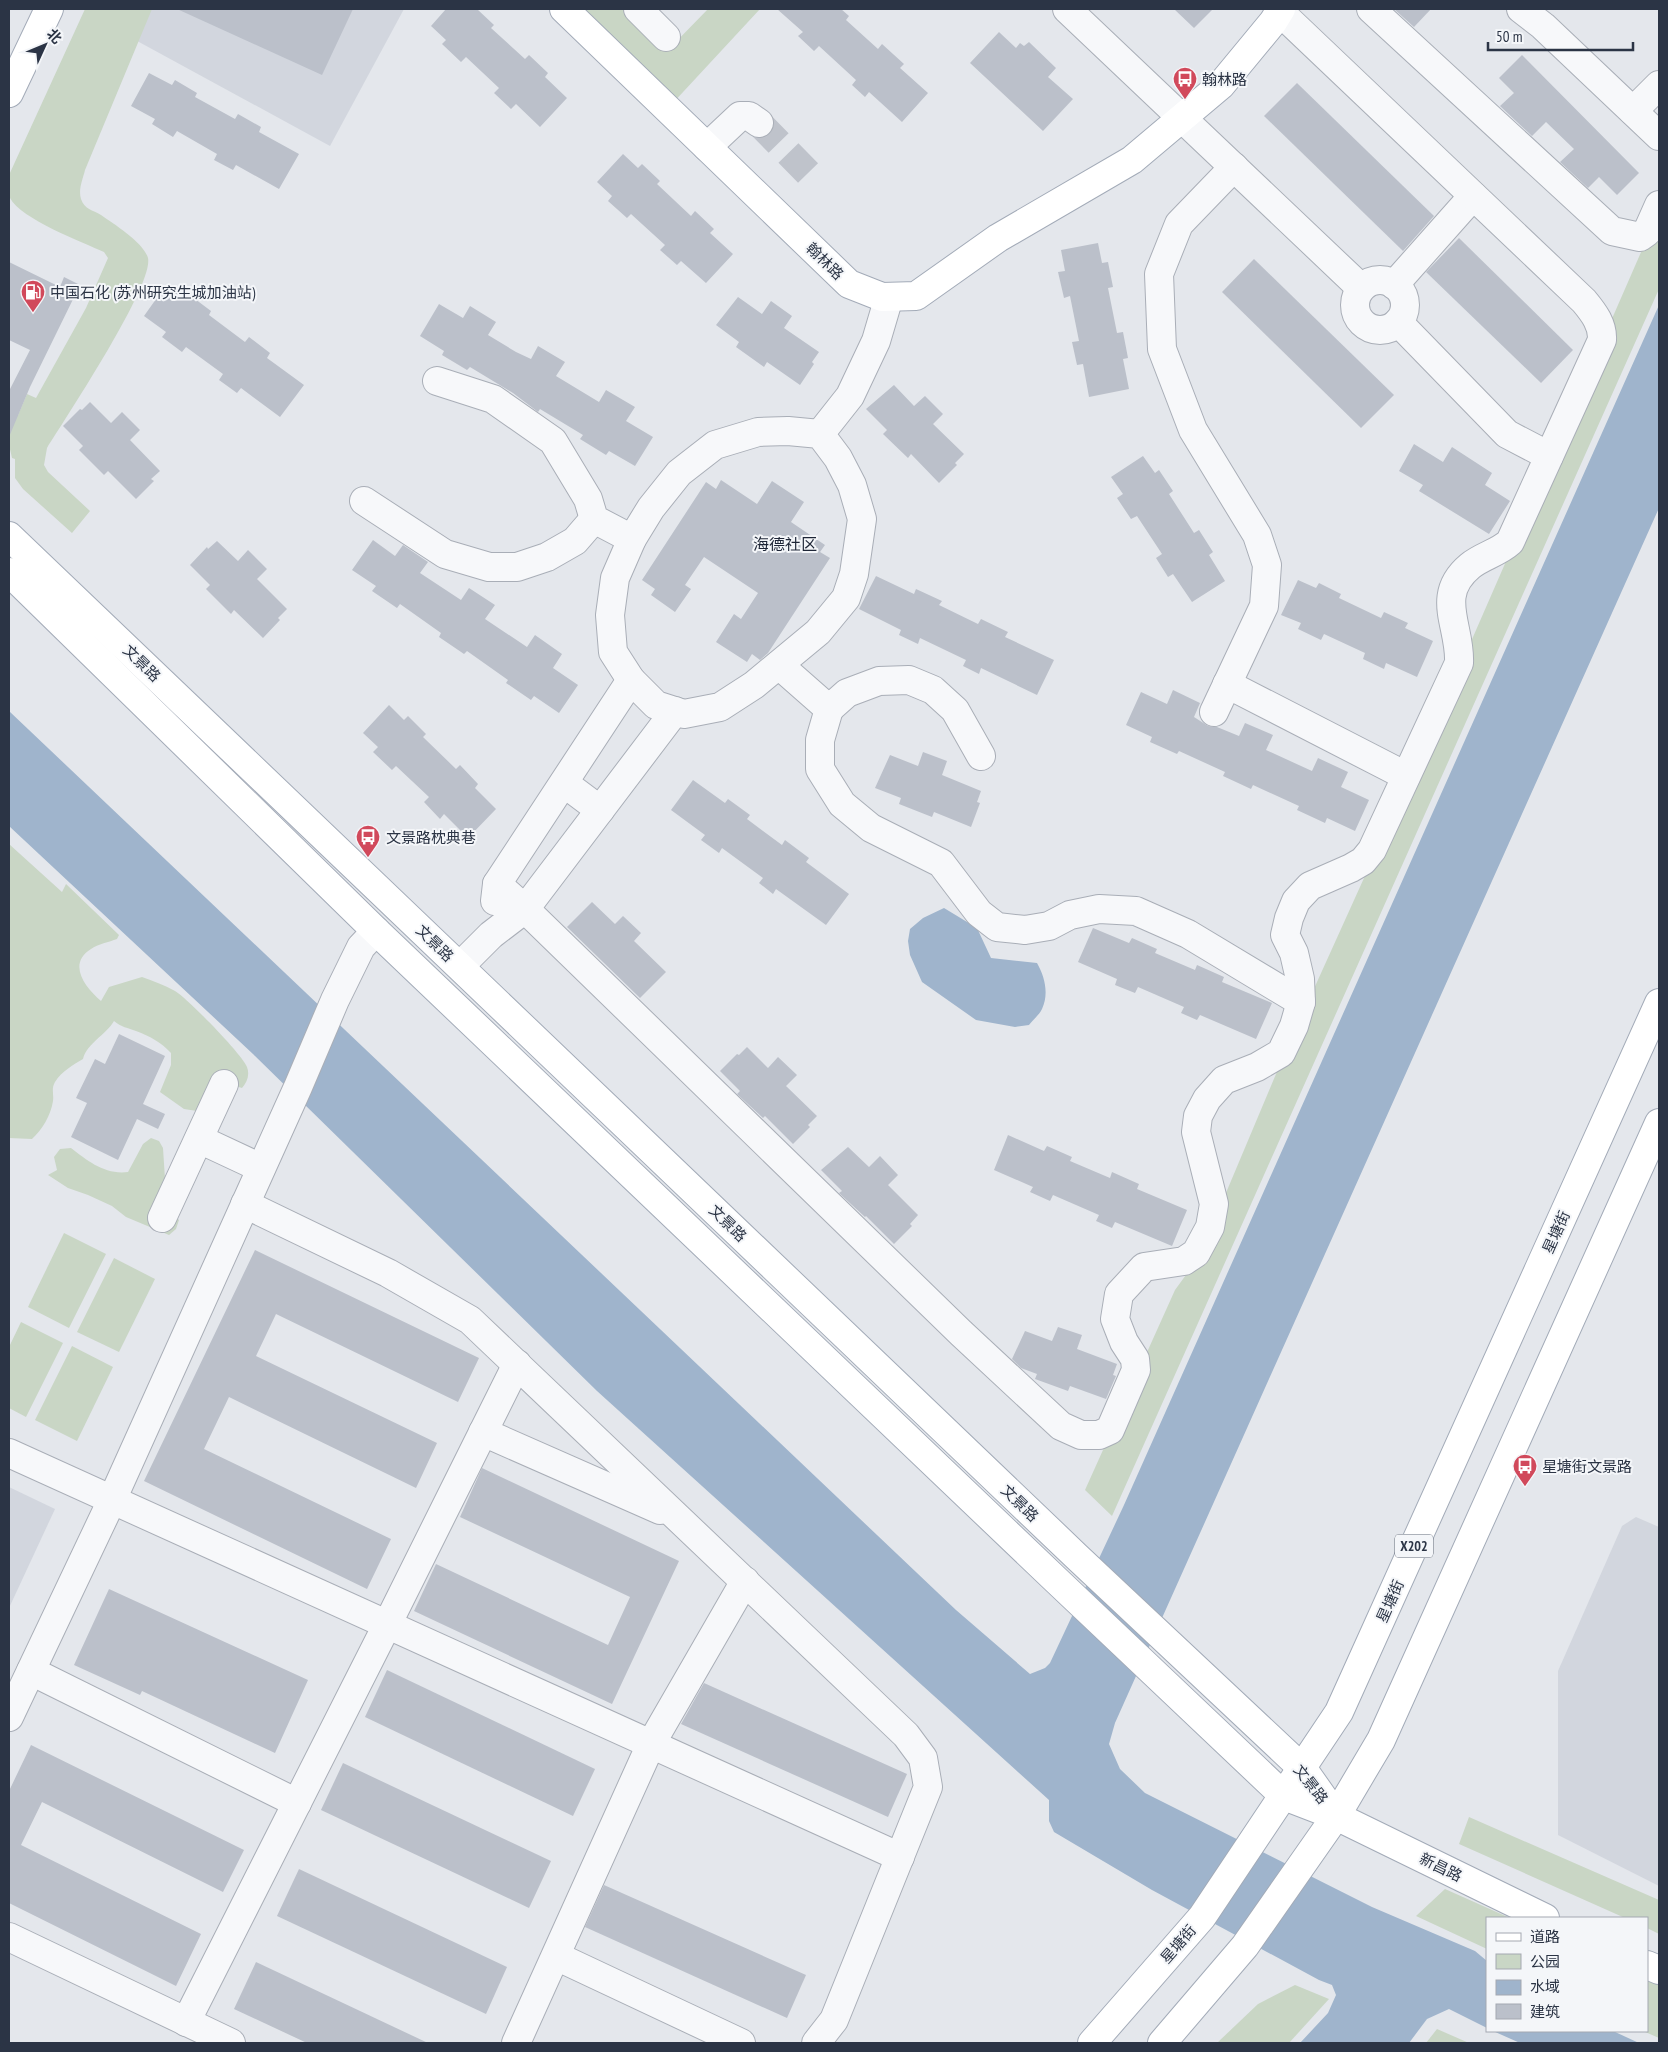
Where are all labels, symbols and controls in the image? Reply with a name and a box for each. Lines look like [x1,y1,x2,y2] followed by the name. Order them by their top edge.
[20,20,70,70] north arrow
[1488,20,1633,52] scale bar
[43,25,66,47] text: 北
[1496,27,1522,46] text: 50 m
[1172,66,1198,100] bus stop icon: 翰林路
[1202,70,1247,89] place label: 翰林路
[802,239,848,283] street label: 翰林路
[20,279,46,313] fuel station icon: 中国石化 (苏州研究生城加油站)
[50,283,256,302] place label: 中国石化 (苏州研究生城加油站)
[753,534,817,554] district label: 海德社区
[119,641,165,685] street label: 文景路
[355,824,381,858] bus stop icon: 文景路枕典巷
[386,828,476,847] place label: 文景路枕典巷
[412,921,458,965] street label: 文景路
[705,1201,751,1245] street label: 文景路
[1538,1208,1574,1256] street label: 星塘街
[1512,1453,1538,1487] bus stop icon: 星塘街文景路
[1542,1457,1632,1476] place label: 星塘街文景路
[997,1481,1043,1525] street label: 文景路
[1395,1534,1433,1558] road number: X202
[1372,1577,1408,1625] street label: 星塘街
[1290,1760,1332,1808] street label: 文景路
[1417,1849,1465,1885] street label: 新昌路
[1486,1917,1648,2032] legend
[1156,1921,1200,1967] street label: 星塘街
[1530,1927,1560,1946] text: 道路
[1530,1952,1560,1971] text: 公园
[1530,1977,1560,1996] text: 水域
[1530,2002,1560,2021] text: 建筑

